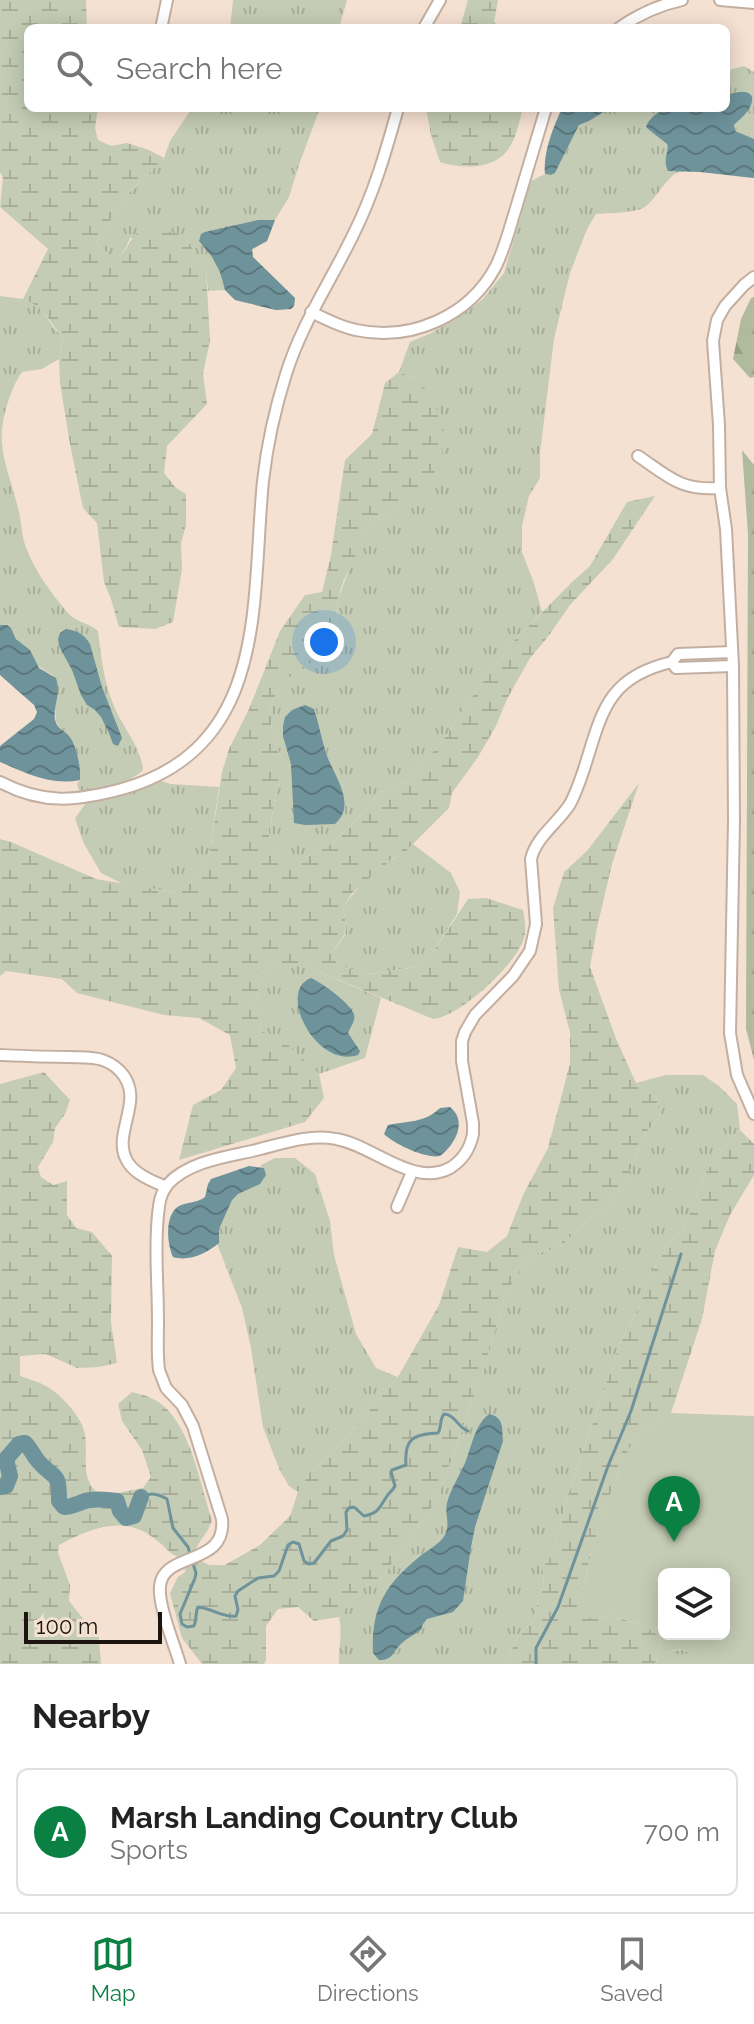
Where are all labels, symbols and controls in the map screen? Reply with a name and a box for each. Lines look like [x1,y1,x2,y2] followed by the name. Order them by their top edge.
[24,24,730,112] search box
[52,46,96,90] icon: search
[116,51,283,86] text: Search here
[304,622,344,662] your location
[648,1476,700,1542] pin: A
[658,1568,730,1640] map controls
[658,1568,730,1640] button: layers
[24,1608,162,1644] scale bar
[36,1613,98,1639] text: 100 m
[32,1696,150,1736] text: Nearby
[110,1800,518,1835] text: Marsh Landing Country Club
[51,1817,69,1847] text: A
[644,1817,720,1847] text: 700 m
[110,1835,188,1865] text: Sports
[91,1932,136,2006] tab: Map
[317,1932,419,2006] tab: Directions
[600,1932,663,2006] tab: Saved

